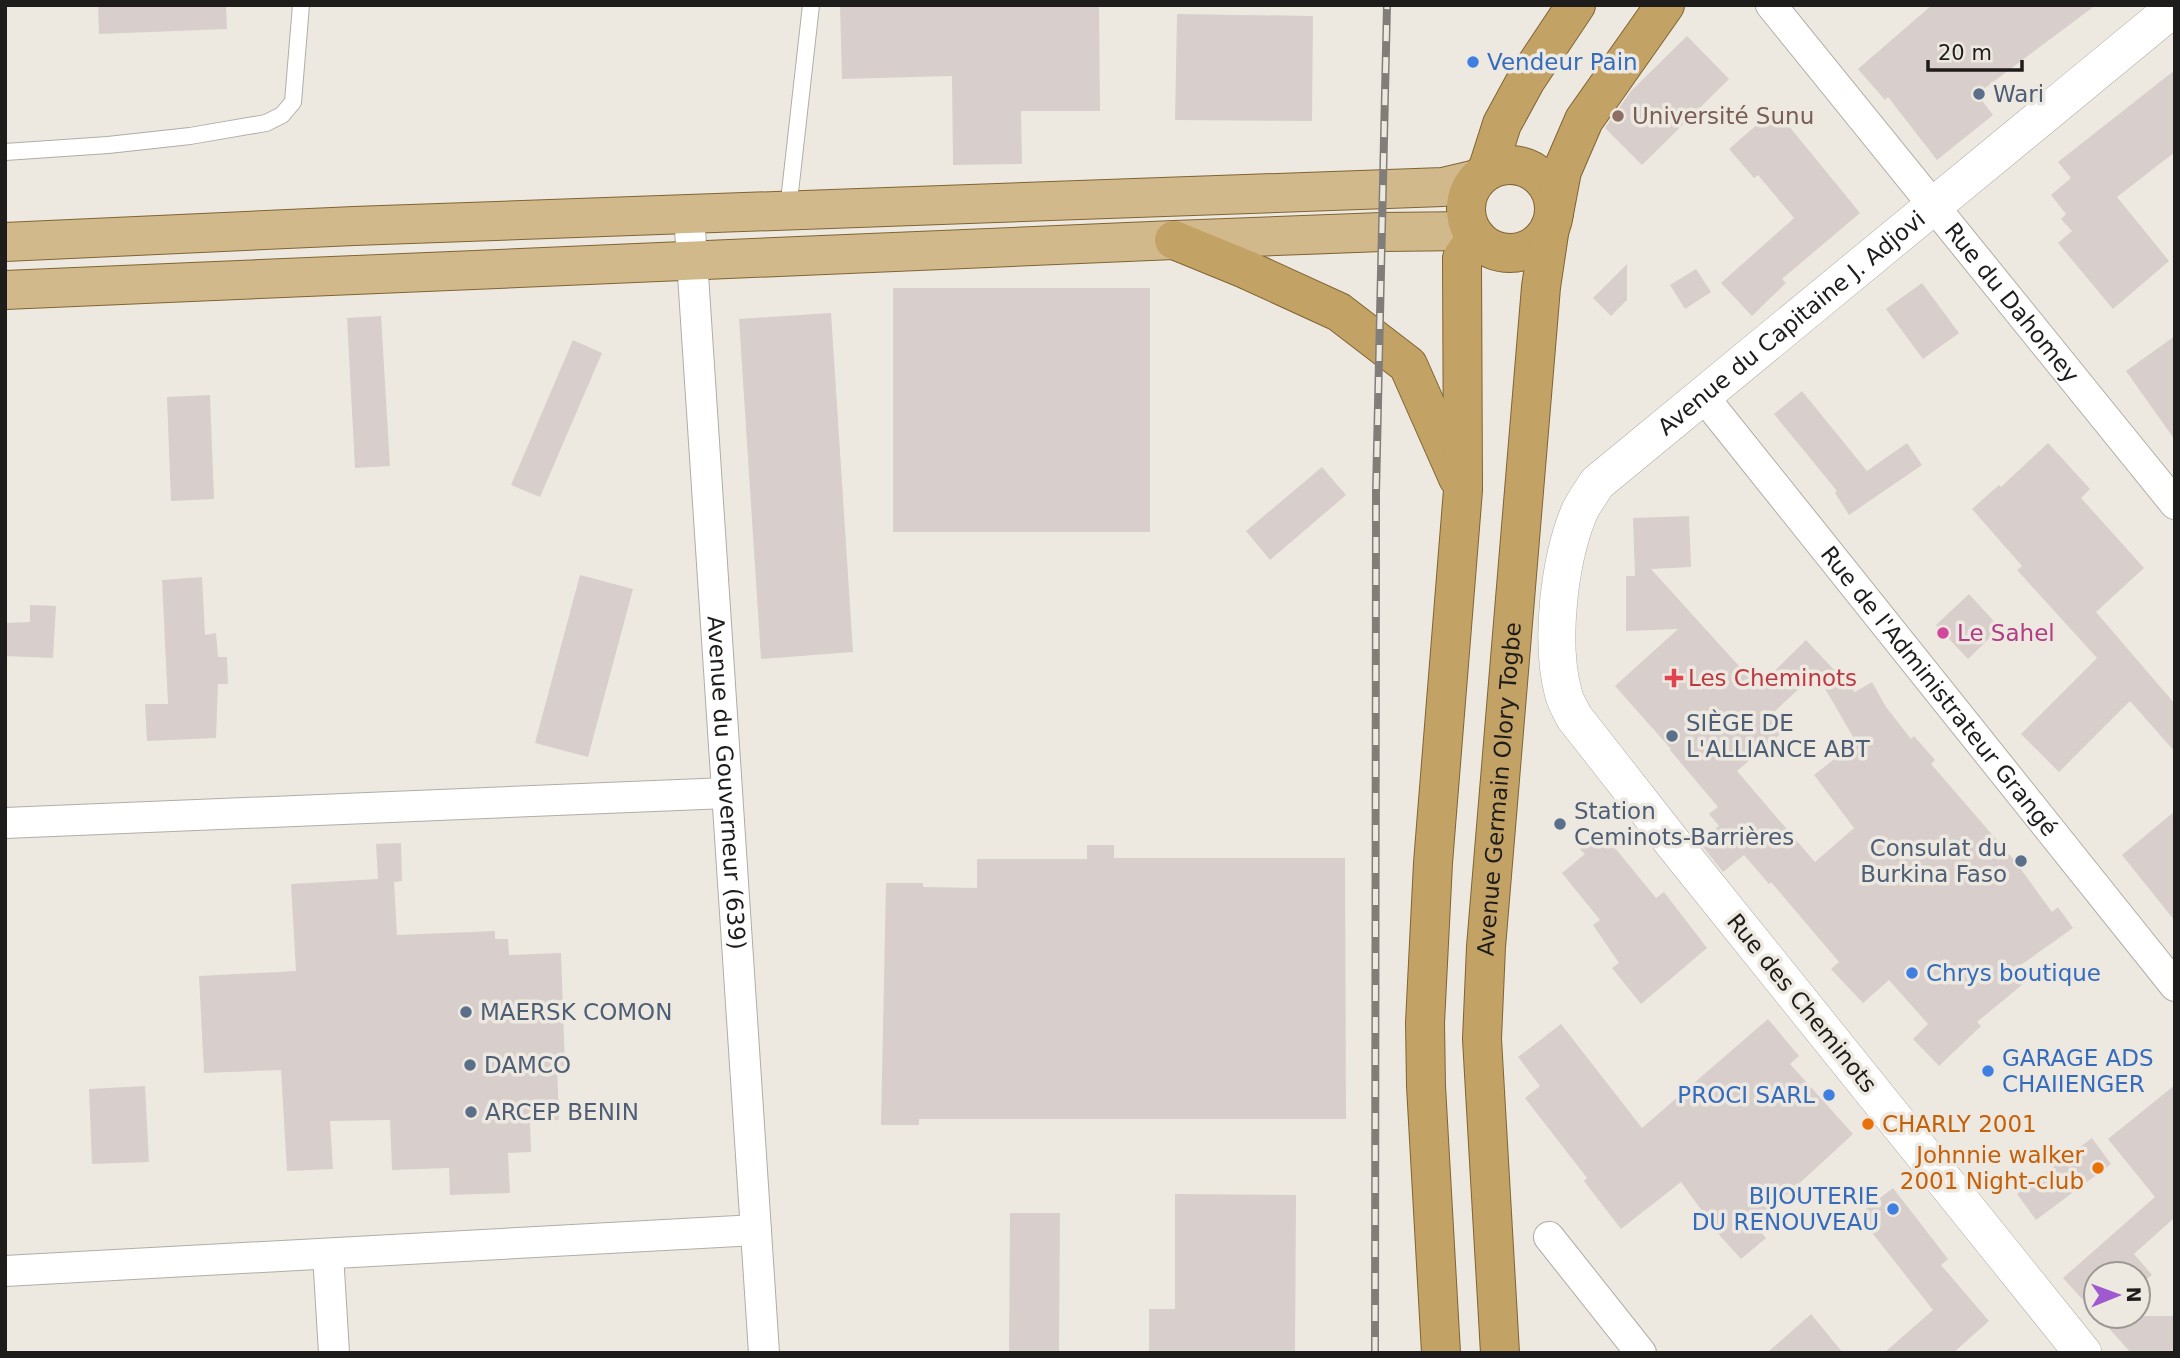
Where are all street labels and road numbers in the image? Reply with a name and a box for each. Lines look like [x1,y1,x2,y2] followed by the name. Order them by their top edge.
[1653,205,1930,440] street label: Avenue du Capitaine J. Adjovi
[1940,217,2084,388] street label: Rue du Dahomey
[1815,541,2063,841] street label: Rue de l'Administrateur Grangé
[702,615,750,951] street label: Avenue du Gouverneur (639)
[1473,621,1526,957] street label: Avenue Germain Olory Togbe
[1722,908,1882,1098] street label: Rue des Cheminots

